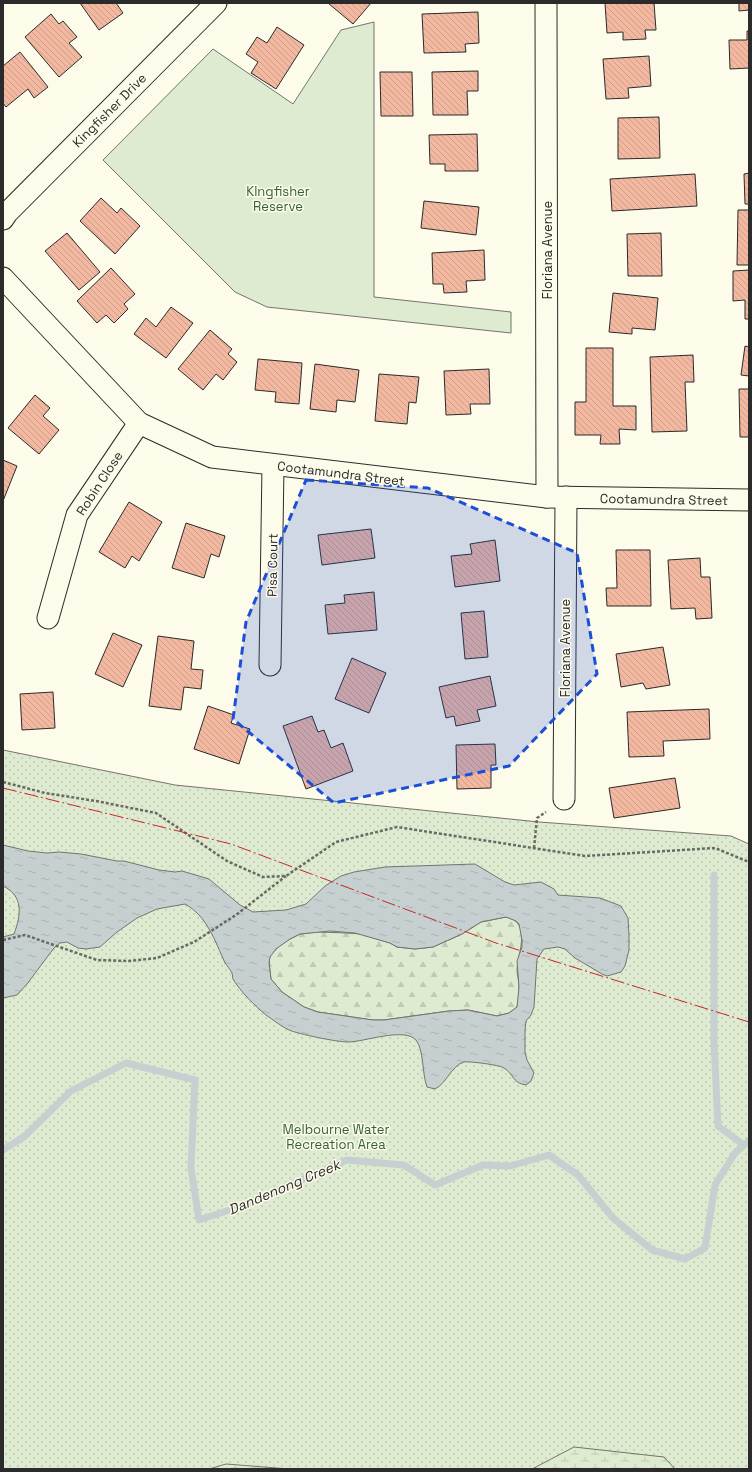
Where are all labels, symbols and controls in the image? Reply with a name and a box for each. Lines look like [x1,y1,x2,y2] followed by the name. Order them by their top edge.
[69,70,150,151] street label: Kingfisher Drive
[246,183,310,215] park label: KIngfisher Reserve
[539,201,556,299] street label: Floriana Avenue
[72,448,126,519] street label: Robin Close
[276,457,406,490] street label: Cootamundra Street
[600,490,728,509] street label: Cootamundra Street
[263,533,282,597] street label: Pisa Court
[557,599,574,697] street label: Floriana Avenue
[283,1121,390,1153] park label: Melbourne Water Recreation Area
[225,1155,344,1219] water label: Dandenong Creek

